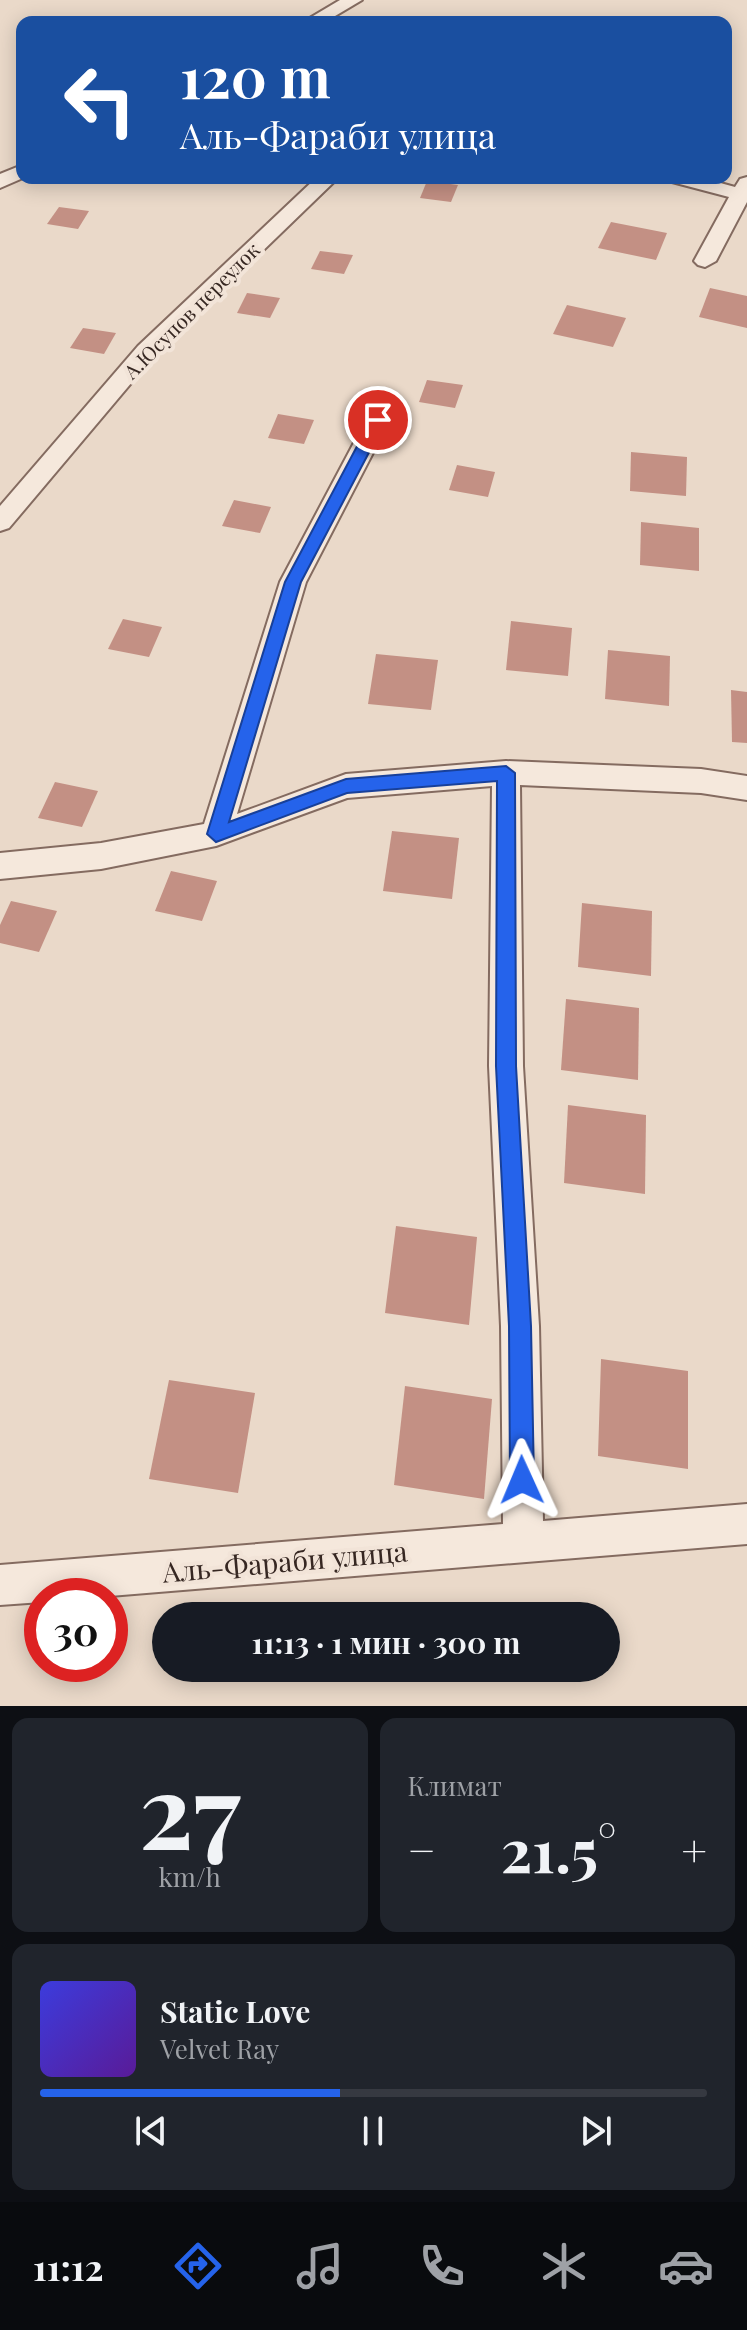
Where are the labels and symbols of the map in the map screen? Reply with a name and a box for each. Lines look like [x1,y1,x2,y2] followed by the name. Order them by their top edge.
[116,236,265,385] street label: А.Юсупов переулок
[344,386,412,454] pin
[480,1438,564,1522] position arrow
[160,1531,409,1590] street label: Аль-Фараби улица
[24,1578,128,1682] speed limit sign: 30

